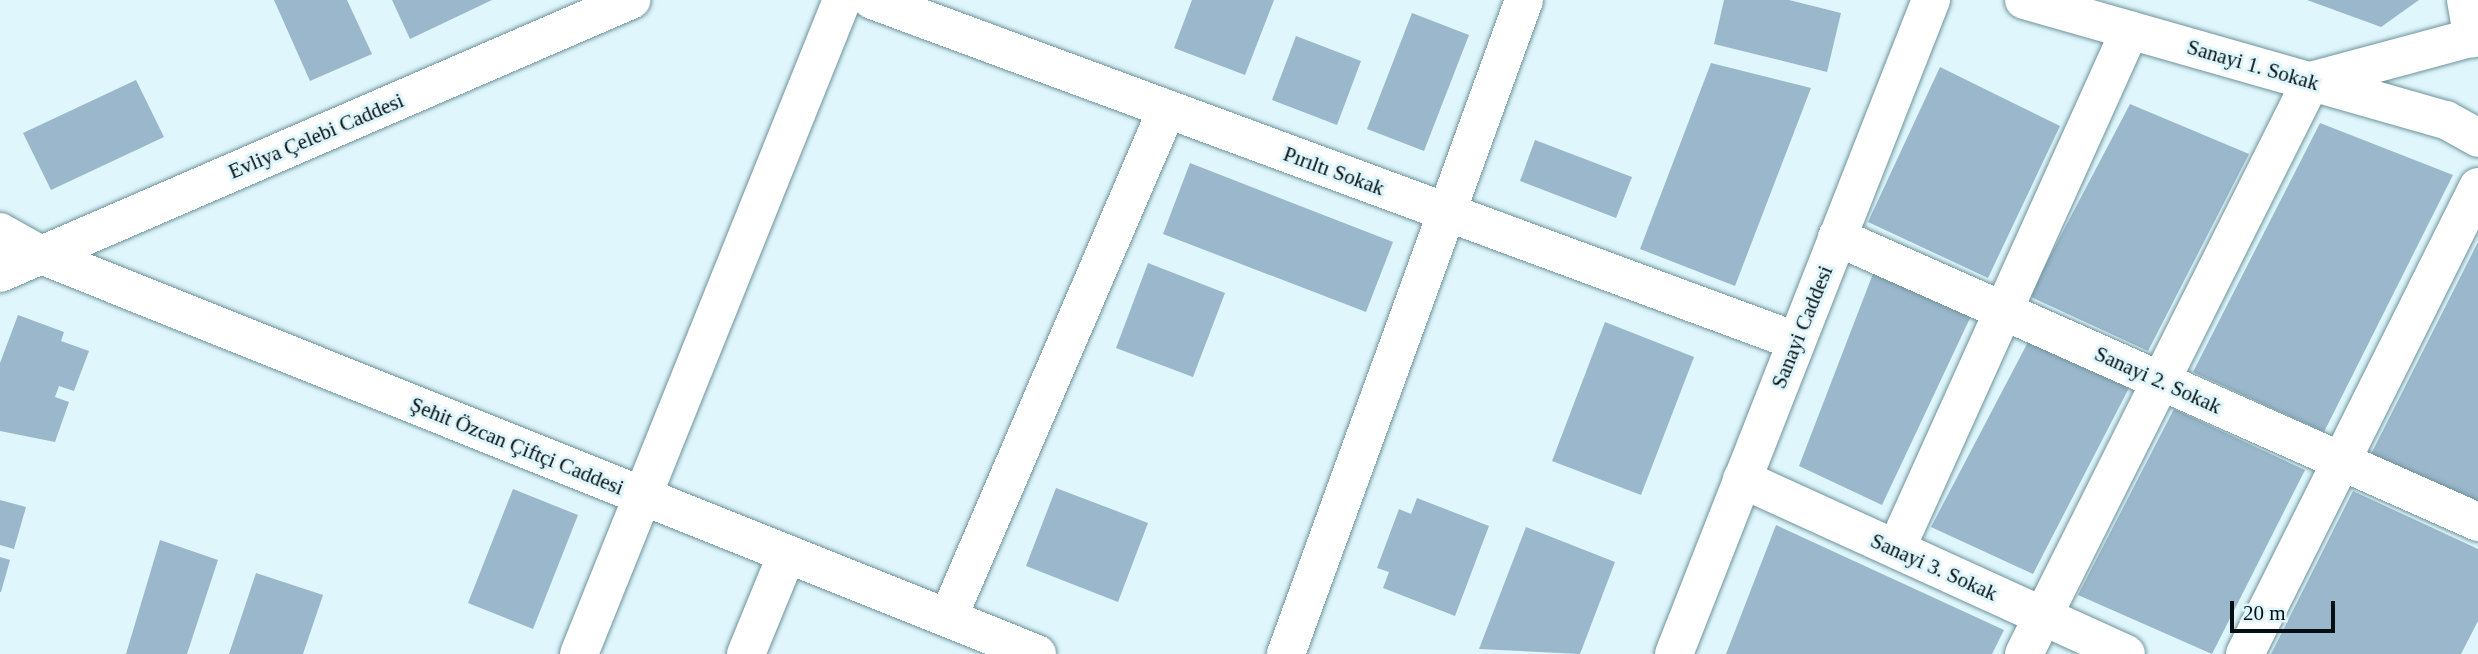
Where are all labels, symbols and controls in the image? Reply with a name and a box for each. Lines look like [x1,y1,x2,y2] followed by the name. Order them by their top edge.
[2184,34,2322,96] street label: Sanayi 1. Sokak
[225,88,407,184] street label: Evliya Çelebi Caddesi
[1280,141,1388,201] street label: Pırıltı Sokak
[1766,262,1838,392] street label: Sanayi Caddesi
[2091,341,2225,419] street label: Sanayi 2. Sokak
[407,392,627,500] street label: Şehit Özcan Çiftçi Caddesi
[1867,528,2001,606] street label: Sanayi 3. Sokak
[2233,588,2338,632] scale bar
[2243,601,2286,625] text: 20 m

